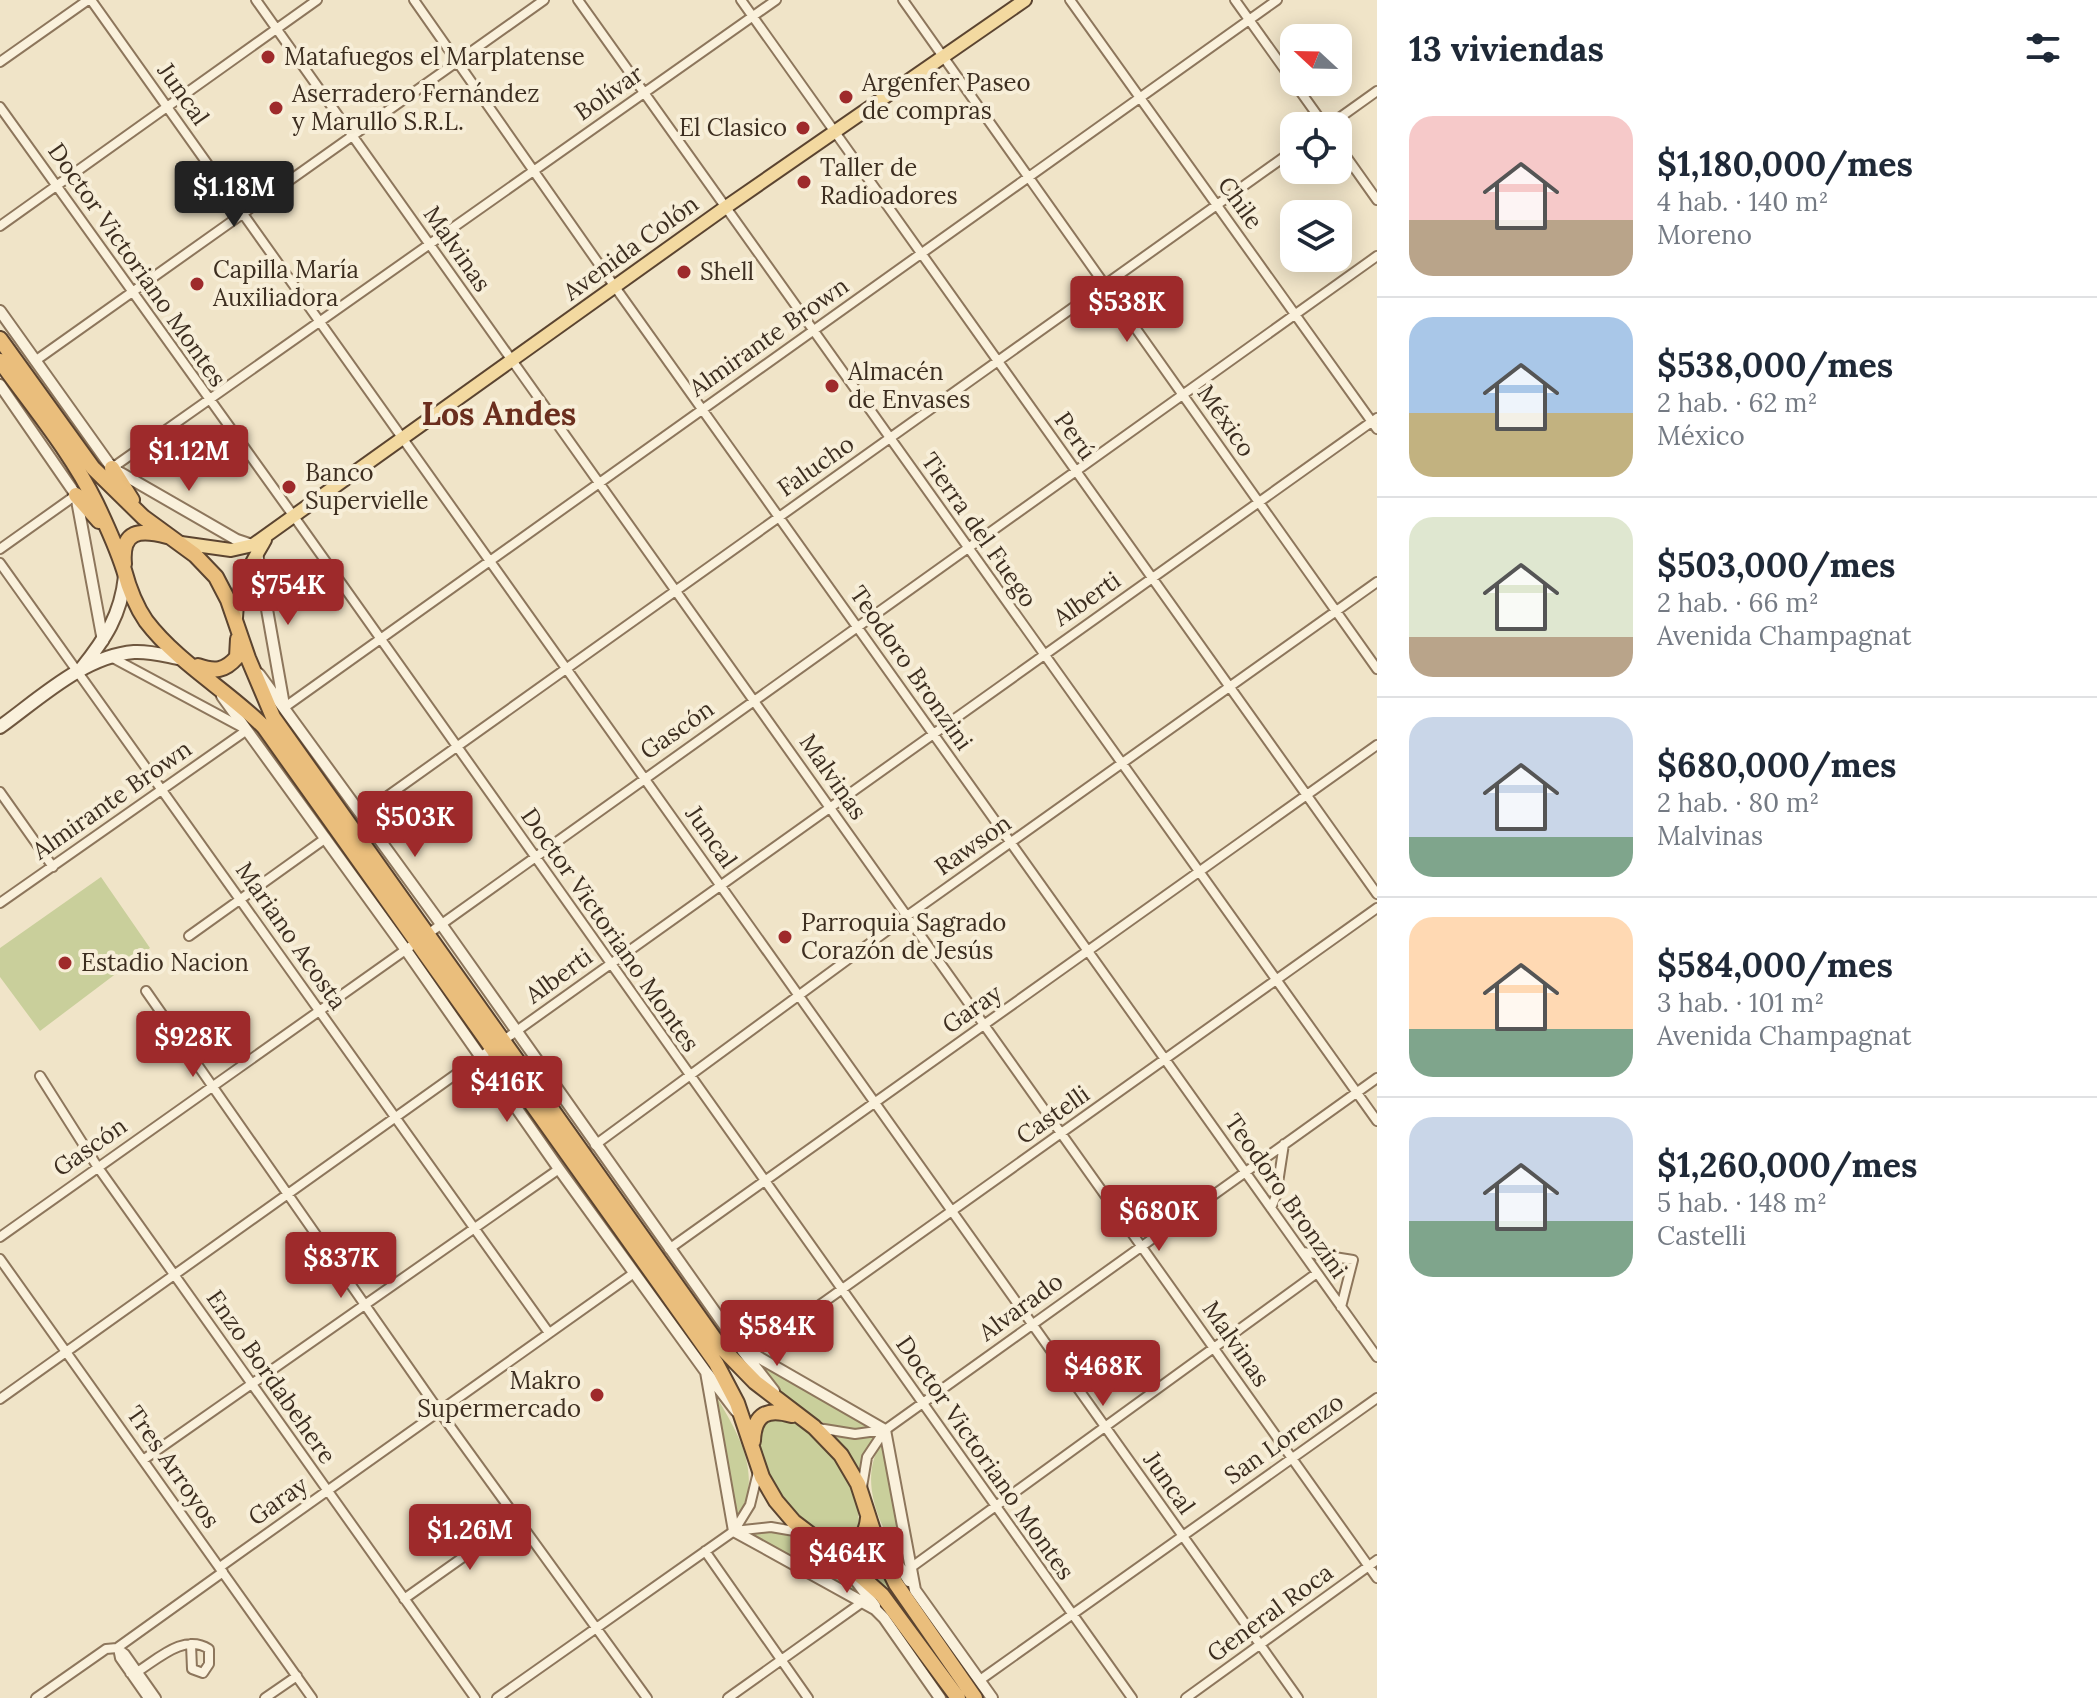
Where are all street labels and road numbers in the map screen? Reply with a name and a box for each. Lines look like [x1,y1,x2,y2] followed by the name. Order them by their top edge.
[150,56,216,131] street label: Juncal
[568,57,650,127] street label: Bolívar
[41,137,233,393] street label: Doctor Victoriano Montes
[1211,170,1270,235] street label: Chile
[556,188,704,308] street label: Avenida Colón
[417,200,498,298] street label: Malvinas
[682,270,855,404] street label: Almirante Brown
[1191,379,1262,463] street label: México
[1048,406,1103,466] street label: Perú
[771,428,860,503] street label: Falucho
[914,446,1044,613] street label: Tierra del Fuego
[1046,564,1126,633] street label: Alberti
[843,579,980,756] street label: Teodoro Bronzini
[634,693,720,766] street label: Gascón
[793,728,874,826] street label: Malvinas
[25,733,198,867] street label: Almirante Brown
[678,799,744,874] street label: Juncal
[514,802,706,1058] street label: Doctor Victoriano Montes
[929,807,1017,882] street label: Rawson
[229,856,354,1016] street label: Mariano Acosta
[518,941,598,1011] street label: Alberti
[936,977,1008,1040] street label: Garay
[1010,1078,1095,1151] street label: Castelli
[1218,1107,1355,1284] street label: Teodoro Bronzini
[47,1110,133,1183] street label: Gascón
[972,1266,1069,1348] street label: Alvarado
[200,1284,343,1470] street label: Enzo Bordabehere
[1196,1295,1277,1393] street label: Malvinas
[889,1330,1081,1586] street label: Doctor Victoriano Montes
[1218,1386,1349,1491] street label: San Lorenzo
[120,1399,227,1534] street label: Tres Arroyos
[1136,1445,1202,1520] street label: Juncal
[242,1469,314,1532] street label: Garay
[1201,1556,1339,1669] street label: General Roca

